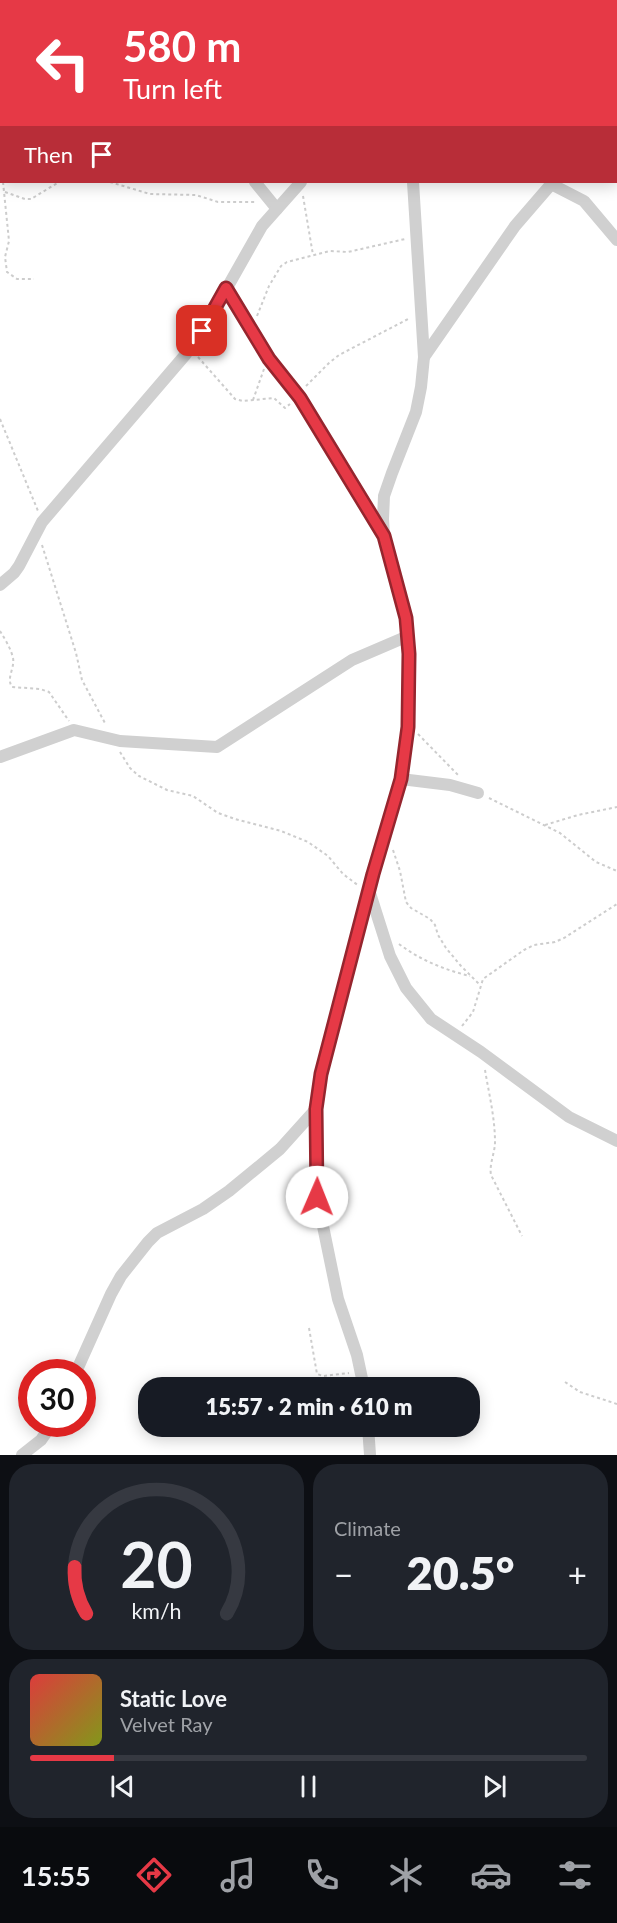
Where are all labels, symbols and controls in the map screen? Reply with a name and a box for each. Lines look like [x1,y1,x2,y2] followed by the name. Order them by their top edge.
[123,21,241,71] text: 580 m
[24,24,102,102] icon: left
[123,72,222,105] text: Turn left
[85,138,118,171] icon: arrive
[24,141,73,168] text: Then
[176,305,227,356] pin
[185,314,218,347] icon: arrive
[285,1165,349,1229] position arrow
[18,1359,96,1437] speed limit sign: 30
[206,1393,412,1420] text: 15:57 · 2 min · 610 m
[334,1516,401,1540] text: Climate
[120,1526,193,1601] text: 20
[407,1546,514,1600] text: 20.5°
[334,1554,353,1594] text: −
[568,1554,587,1594] text: +
[131,1598,182,1624] text: km/h
[120,1685,227,1712] text: Static Love
[120,1712,213,1736] text: Velvet Ray
[106,1770,139,1803] icon: previous
[292,1770,325,1803] icon: pause
[478,1770,511,1803] icon: next
[133,1854,175,1896] icon: directions
[217,1854,259,1896] icon: music
[301,1854,343,1896] icon: phone
[385,1854,427,1896] icon: climate
[470,1854,512,1896] icon: car
[554,1854,596,1896] icon: filters
[21,1859,91,1892] text: 15:55

